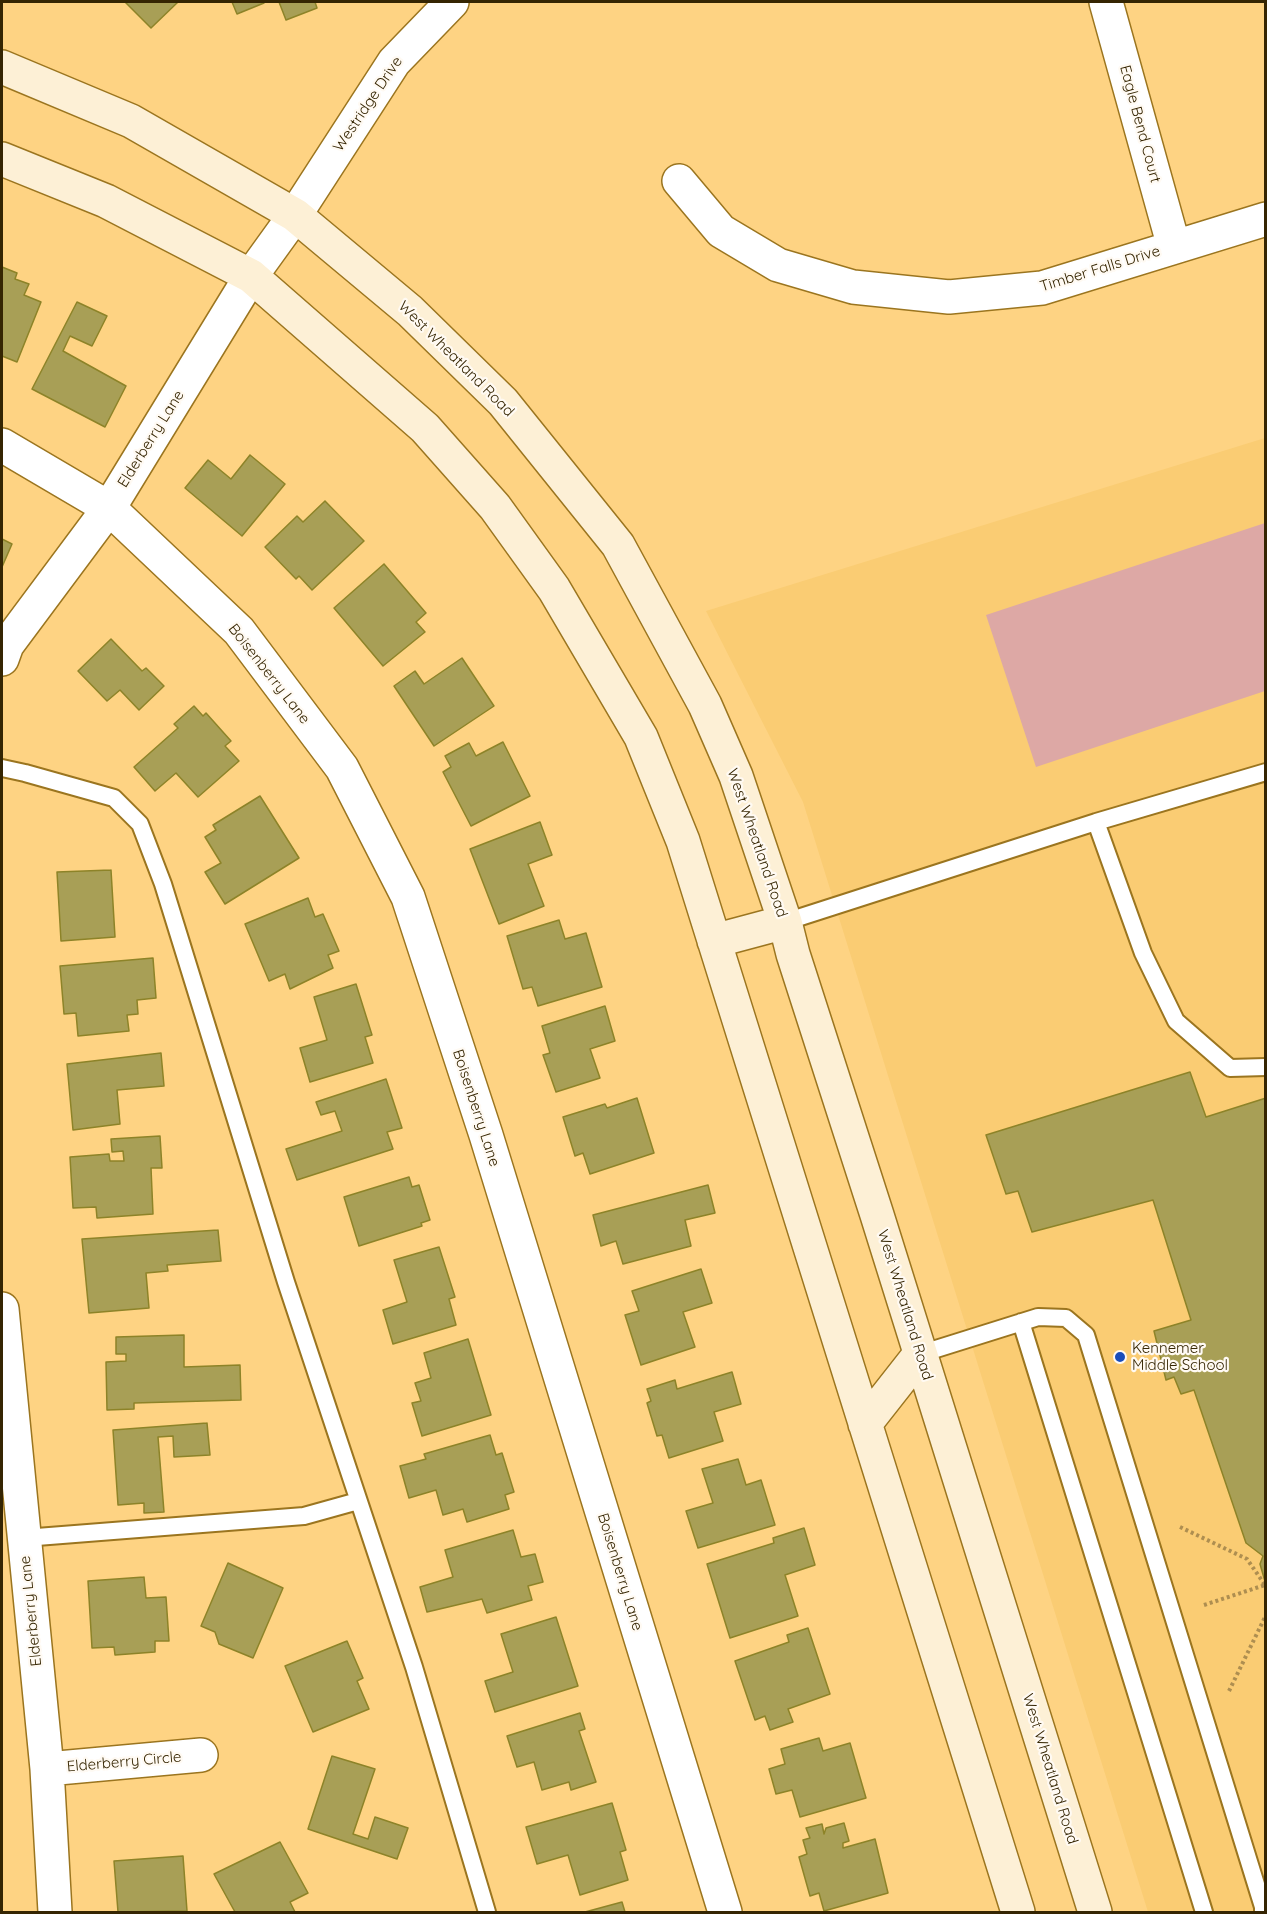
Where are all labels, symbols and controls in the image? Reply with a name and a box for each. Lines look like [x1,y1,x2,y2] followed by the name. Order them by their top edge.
[330,53,406,155] street label: Westridge Drive
[1116,63,1164,185] street label: Eagle Bend Court
[1038,242,1162,296] street label: Timber Falls Drive
[394,297,518,421] street label: West Wheatland Road
[114,387,188,491] street label: Elderberry Lane
[224,620,314,728] street label: Boisenberry Lane
[723,766,791,920] street label: West Wheatland Road
[449,1047,503,1169] street label: Boisenberry Lane
[874,1228,936,1382] street label: West Wheatland Road
[1132,1339,1228,1374] place label: Kennemer Middle School
[1113,1350,1127,1364] marker: Kennemer Middle School
[594,1511,646,1633] street label: Boisenberry Lane
[16,1555,46,1667] street label: Elderberry Lane
[1019,1692,1081,1846] street label: West Wheatland Road
[66,1748,182,1776] street label: Elderberry Circle

